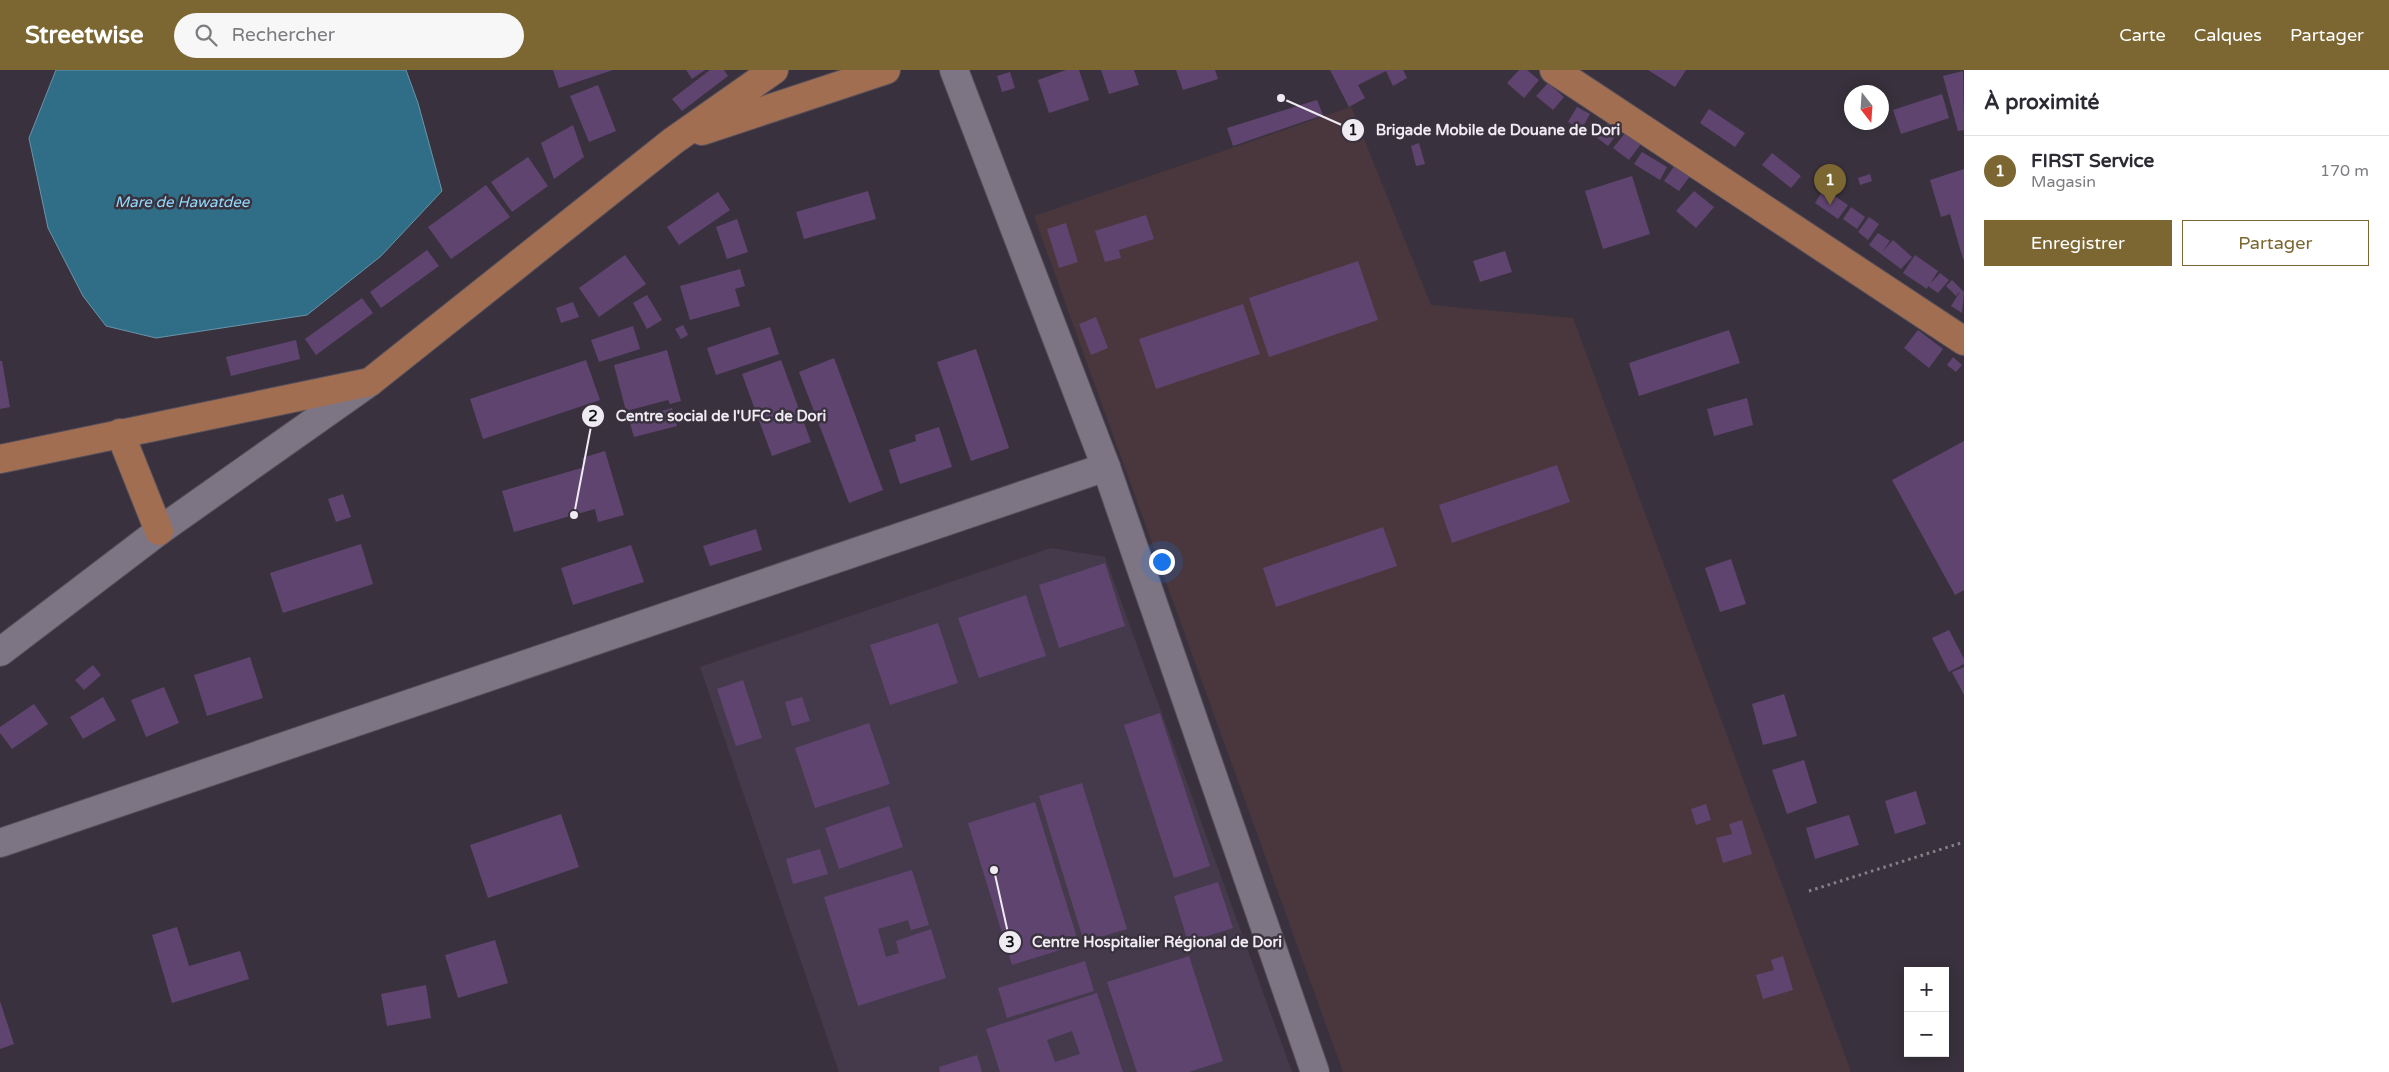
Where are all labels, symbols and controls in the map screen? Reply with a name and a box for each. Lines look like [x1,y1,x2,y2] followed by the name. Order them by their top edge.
[174,13,524,58] search box
[25,21,144,50] text: Streetwise
[192,21,220,49] icon: search
[232,24,335,46] text: Rechercher
[2119,24,2166,46] text: Carte
[2194,24,2262,46] text: Calques
[2290,24,2364,46] text: Partager
[1844,85,1889,130] north arrow
[1984,90,2099,115] text: À proximité
[1340,115,1630,145] callout: Brigade Mobile de Douane de Dori
[1348,121,1358,139] text: 1
[1376,121,1620,140] text: Brigade Mobile de Douane de Dori
[2031,150,2154,172] text: FIRST Service
[1995,161,2005,181] text: 1
[2320,161,2369,181] text: 170 m
[1814,164,1846,205] pin: 1
[2031,172,2096,192] text: Magasin
[115,193,251,211] water label: Mare de Hawatdee
[1984,220,2172,266] button: Enregistrer
[2182,220,2369,266] button: Partager
[580,401,836,431] callout: Centre social de l'UFC de Dori
[588,407,598,425] text: 2
[616,407,826,425] text: Centre social de l'UFC de Dori
[1149,549,1175,575] your location
[997,927,1292,957] callout: Centre Hospitalier Régional de Dori
[1005,933,1015,951] text: 3
[1032,933,1282,952] text: Centre Hospitalier Régional de Dori
[1904,967,1949,1057] map controls
[1904,967,1949,1012] button: +
[1904,1012,1949,1057] button: −

